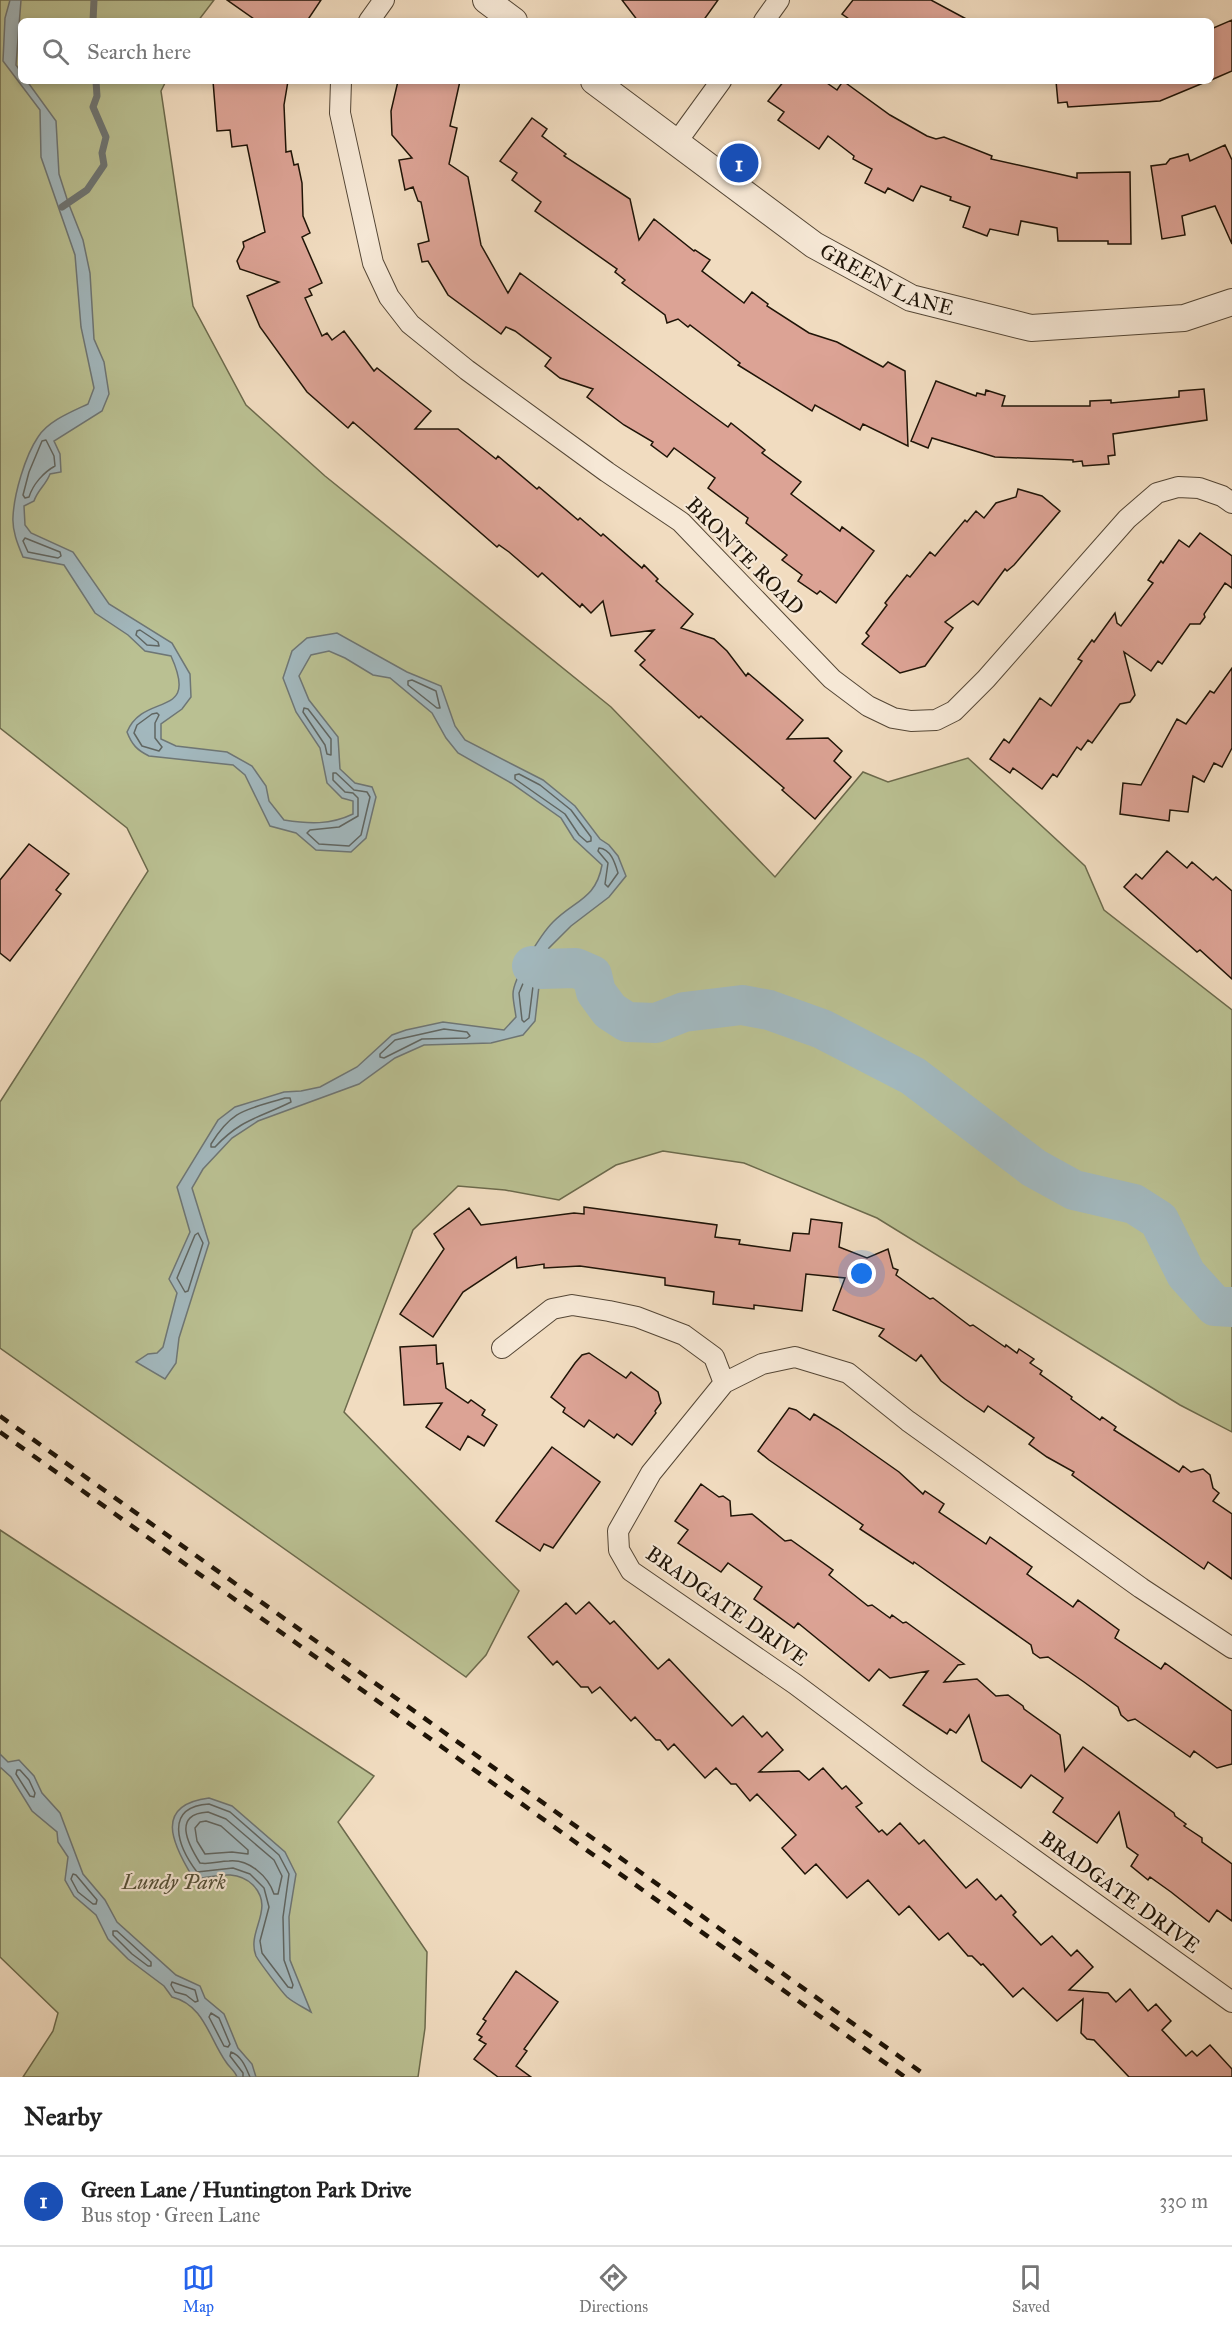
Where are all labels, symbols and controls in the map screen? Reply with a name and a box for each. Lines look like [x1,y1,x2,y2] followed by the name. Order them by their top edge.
[18,18,1214,84] search box
[39,35,72,68] icon: search
[87,38,191,65] text: Search here
[720,140,758,186] pin: 1
[815,238,957,321] street label: GREEN LANE
[681,492,809,620] street label: BRONTE ROAD
[847,1259,876,1288] your location
[641,1540,813,1672] street label: BRADGATE DRIVE
[1035,1825,1205,1959] street label: BRADGATE DRIVE
[121,1869,227,1895] park label: Lundy Park
[24,2100,102,2132] text: Nearby
[81,2176,412,2203] text: Green Lane / Huntington Park Drive
[40,2189,47,2213] text: 1
[1159,2189,1208,2213] text: 330 m
[81,2203,260,2227] text: Bus stop · Green Lane
[182,2261,215,2316] tab: Map
[579,2261,648,2316] tab: Directions
[1012,2261,1050,2316] tab: Saved

